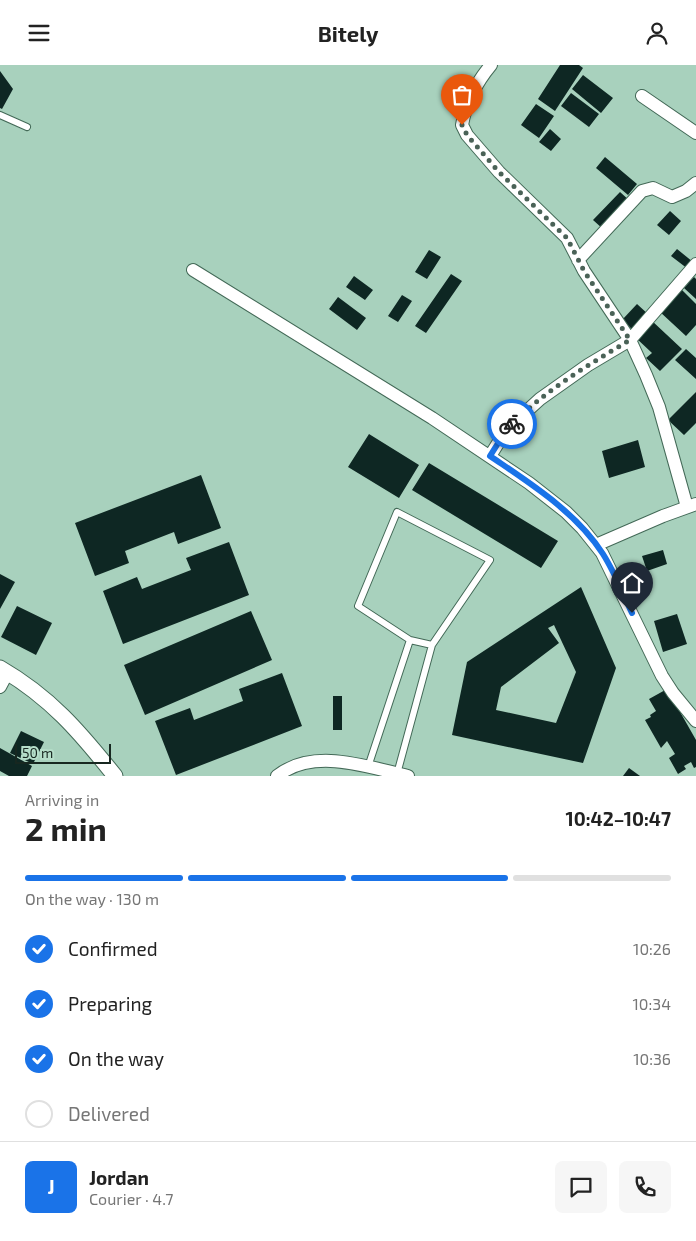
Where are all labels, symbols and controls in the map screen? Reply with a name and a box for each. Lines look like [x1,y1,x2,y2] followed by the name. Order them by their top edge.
[25,19,53,47] icon: menu
[643,19,671,47] icon: person
[318,20,378,46] text: Bitely
[441,74,483,125] pin
[448,81,476,109] icon: bag
[487,399,537,449] courier
[498,410,526,438] icon: bike
[611,562,653,613] pin
[618,569,646,597] icon: home
[15,741,111,764] scale bar
[22,744,53,761] text: 50 m
[25,790,99,809] text: Arriving in
[566,807,671,830] text: 10:42–10:47
[25,809,107,847] text: 2 min
[25,889,159,908] text: On the way · 130 m
[25,935,53,963] icon: check
[68,937,158,960] text: Confirmed
[633,939,671,958] text: 10:26
[25,990,53,1018] icon: check
[68,992,152,1015] text: Preparing
[632,994,671,1013] text: 10:34
[25,1045,53,1073] icon: check
[68,1047,164,1070] text: On the way
[633,1049,671,1068] text: 10:36
[68,1102,150,1125] text: Delivered
[555,1161,607,1213] button: chat
[619,1161,671,1213] button: phone
[89,1166,149,1189] text: Jordan
[47,1175,55,1198] text: J
[89,1189,173,1208] text: Courier · 4.7

